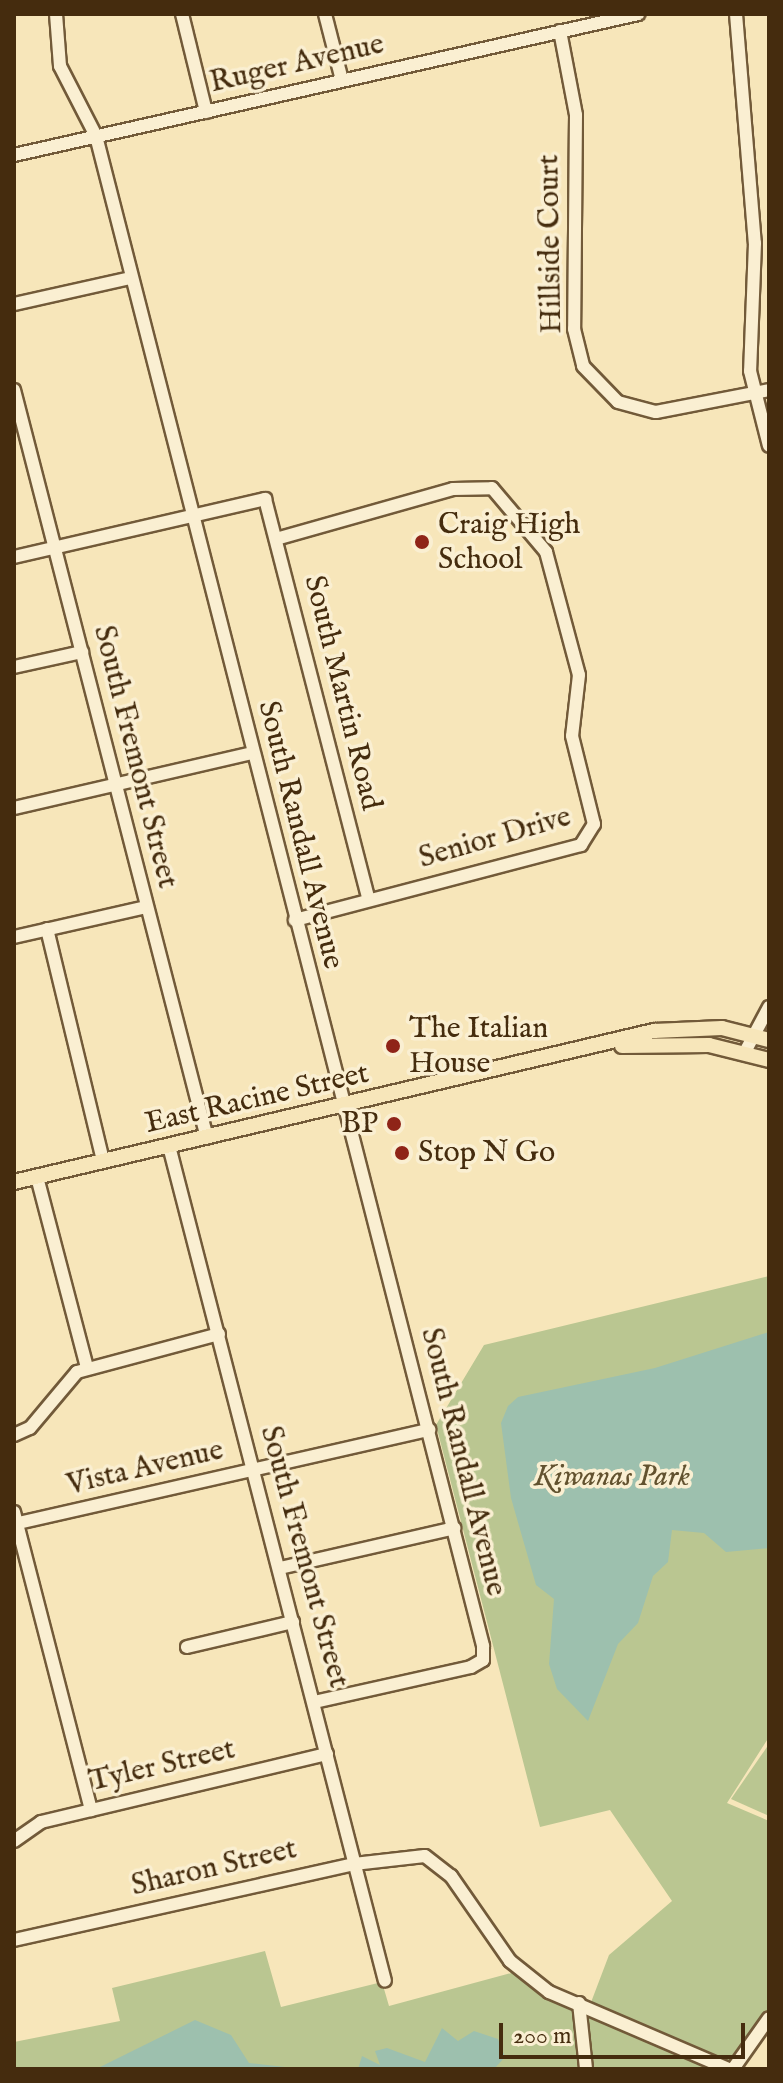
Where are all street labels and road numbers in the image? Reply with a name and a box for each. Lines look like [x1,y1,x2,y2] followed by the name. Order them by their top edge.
[206,26,388,102] street label: Ruger Avenue
[531,154,571,334] street label: Hillside Court
[295,572,389,814] street label: South Martin Road
[85,622,185,892] street label: South Fremont Street
[249,697,351,973] street label: South Randall Avenue
[415,799,575,877] street label: Senior Drive
[142,1056,372,1142] street label: East Racine Street
[412,1324,514,1600] street label: South Randall Avenue
[252,1422,356,1692] street label: South Fremont Street
[63,1433,227,1503] street label: Vista Avenue
[85,1732,239,1800] street label: Tyler Street
[128,1832,300,1904] street label: Sharon Street

